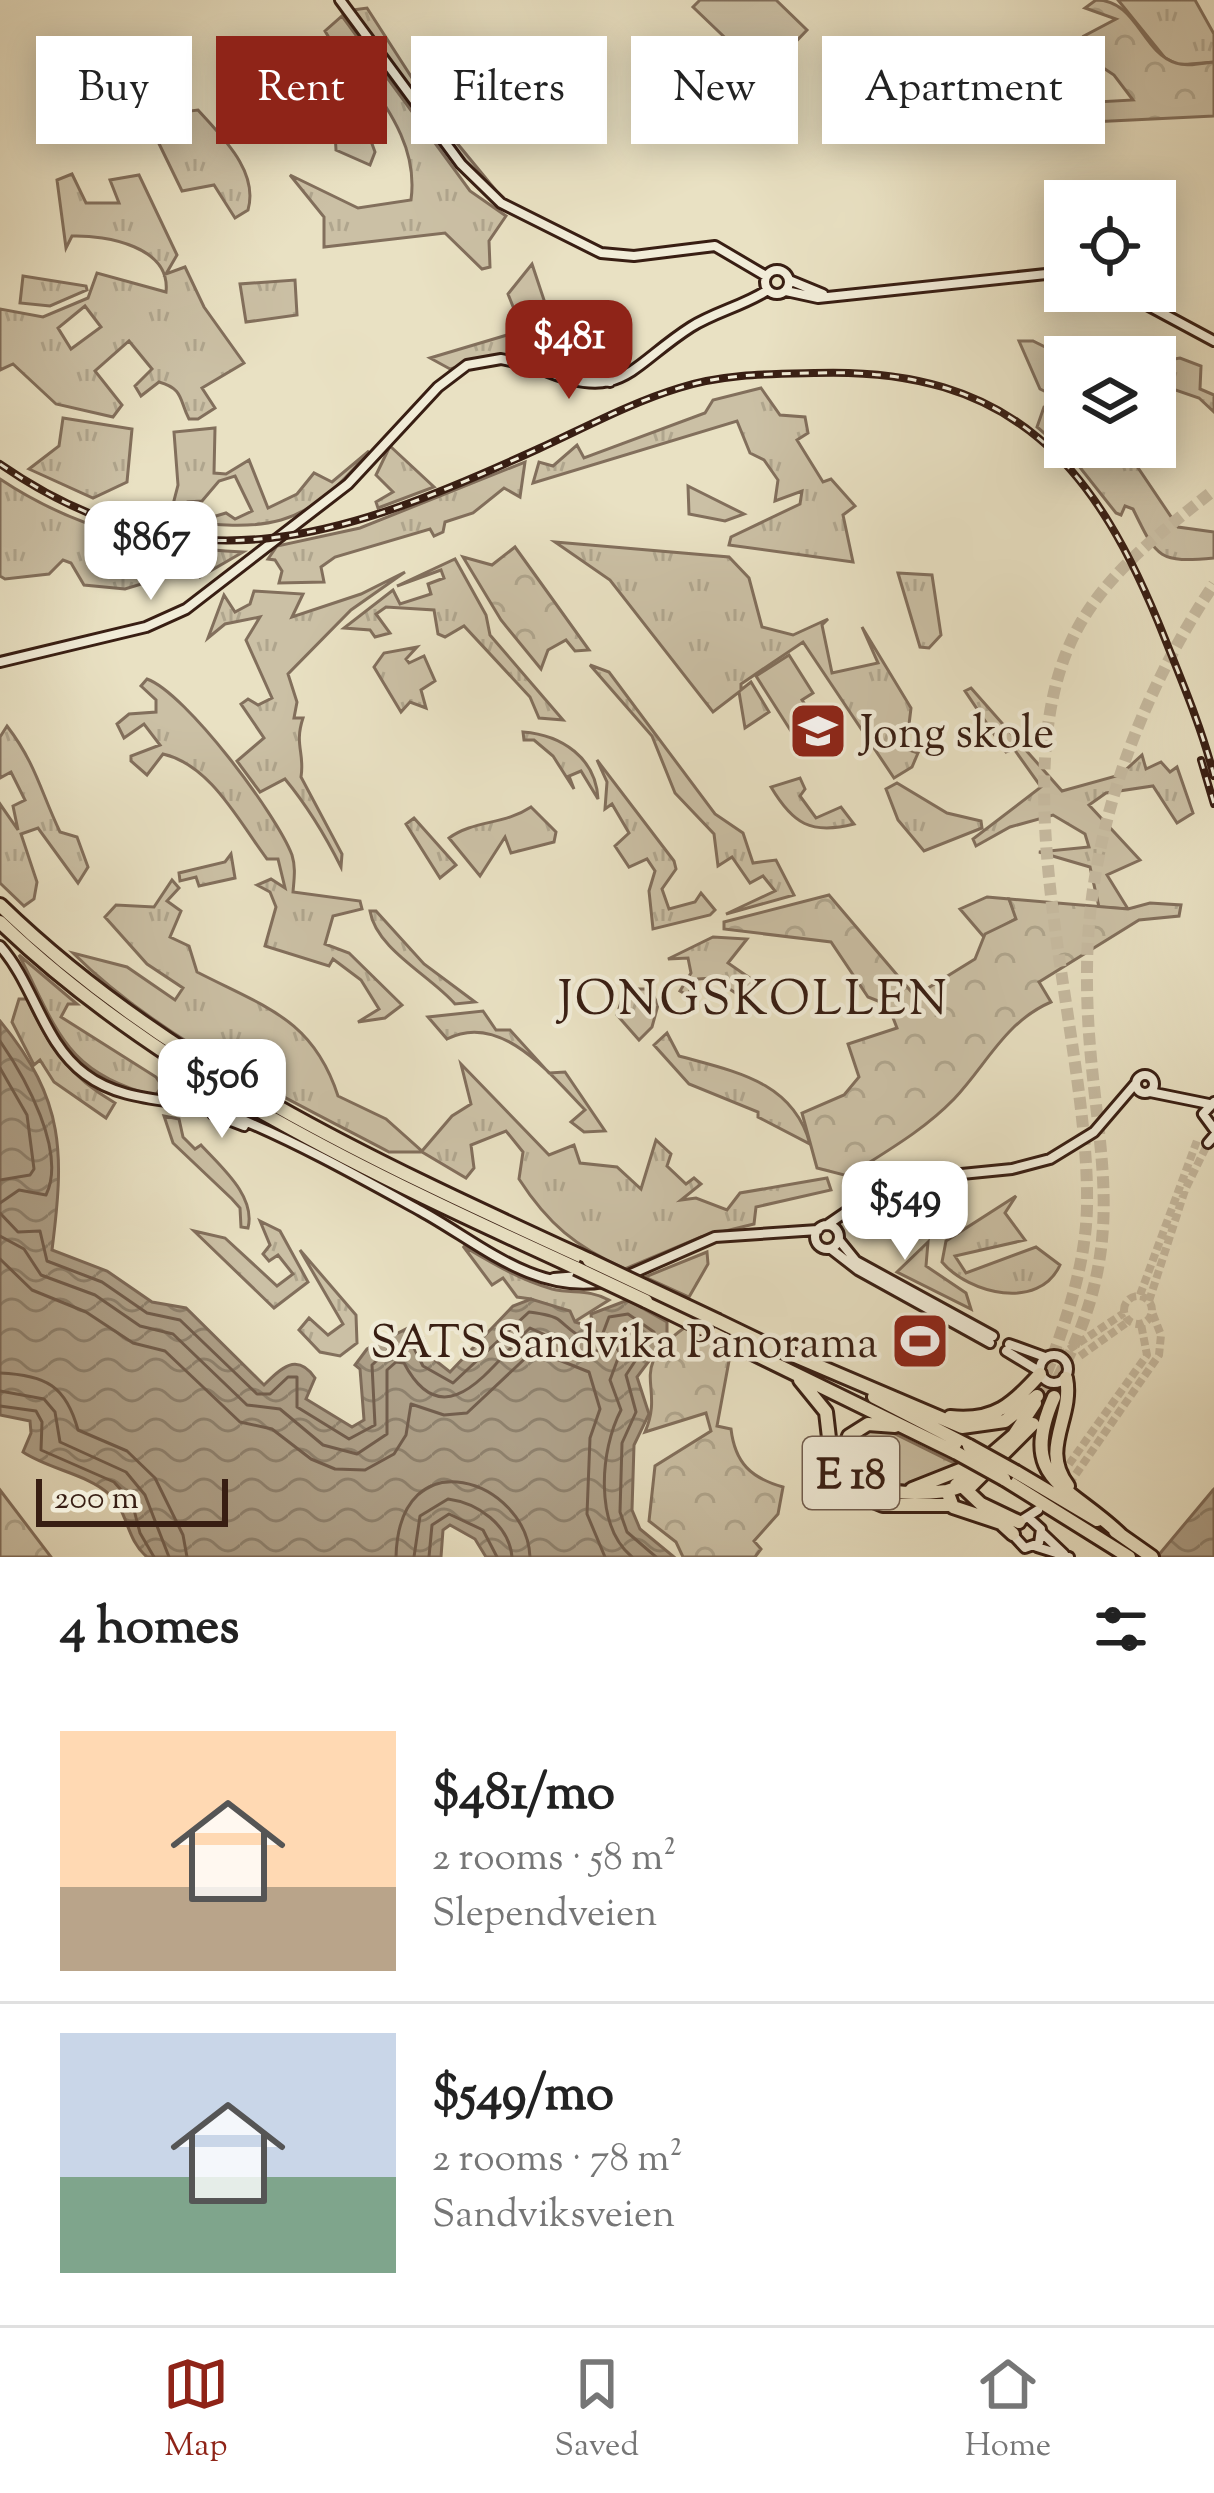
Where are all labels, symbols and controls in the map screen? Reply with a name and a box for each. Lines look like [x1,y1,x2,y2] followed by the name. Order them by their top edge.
[36,36,192,144] chip: Buy
[216,36,387,144] chip: Rent
[411,36,607,144] chip: Filters
[631,36,798,144] chip: New
[822,36,1105,144] chip: Apartment
[1044,180,1176,468] map controls
[1044,180,1176,312] button: locate
[498,300,640,402] pin: $481
[532,311,606,367] text: $481
[1044,336,1176,468] button: layers
[80,501,222,603] pin: $867
[111,512,191,568] text: $867
[787,700,849,762] school or university icon: Jong skole
[857,704,1054,769] place label: Jong skole
[555,968,950,1037] district label: JONGSKOLLEN
[151,1039,293,1141] pin: $506
[185,1050,259,1106] text: $506
[834,1161,976,1263] pin: $549
[869,1172,941,1228] text: $549
[889,1310,951,1372] sports icon: SATS Sandvika Panorama
[370,1314,878,1379] place label: SATS Sandvika Panorama
[803,1437,899,1509] road number: E 18
[36,1473,228,1526] scale bar
[54,1476,139,1524] text: 200 m
[60,1593,239,1666] text: 4 homes
[1088,1596,1154,1662] icon: filters
[432,1759,615,1832] text: $481/mo
[156,1779,300,1923] icon: home
[432,1832,676,1888] text: 2 rooms · 58 m²
[432,1888,657,1944] text: Slependveien
[432,2060,614,2133] text: $549/mo
[156,2081,300,2225] icon: home
[432,2133,683,2189] text: 2 rooms · 78 m²
[432,2189,675,2245] text: Sandviksveien
[163,2351,229,2471] tab: Map
[554,2351,639,2471] tab: Saved
[965,2351,1051,2471] tab: Home

